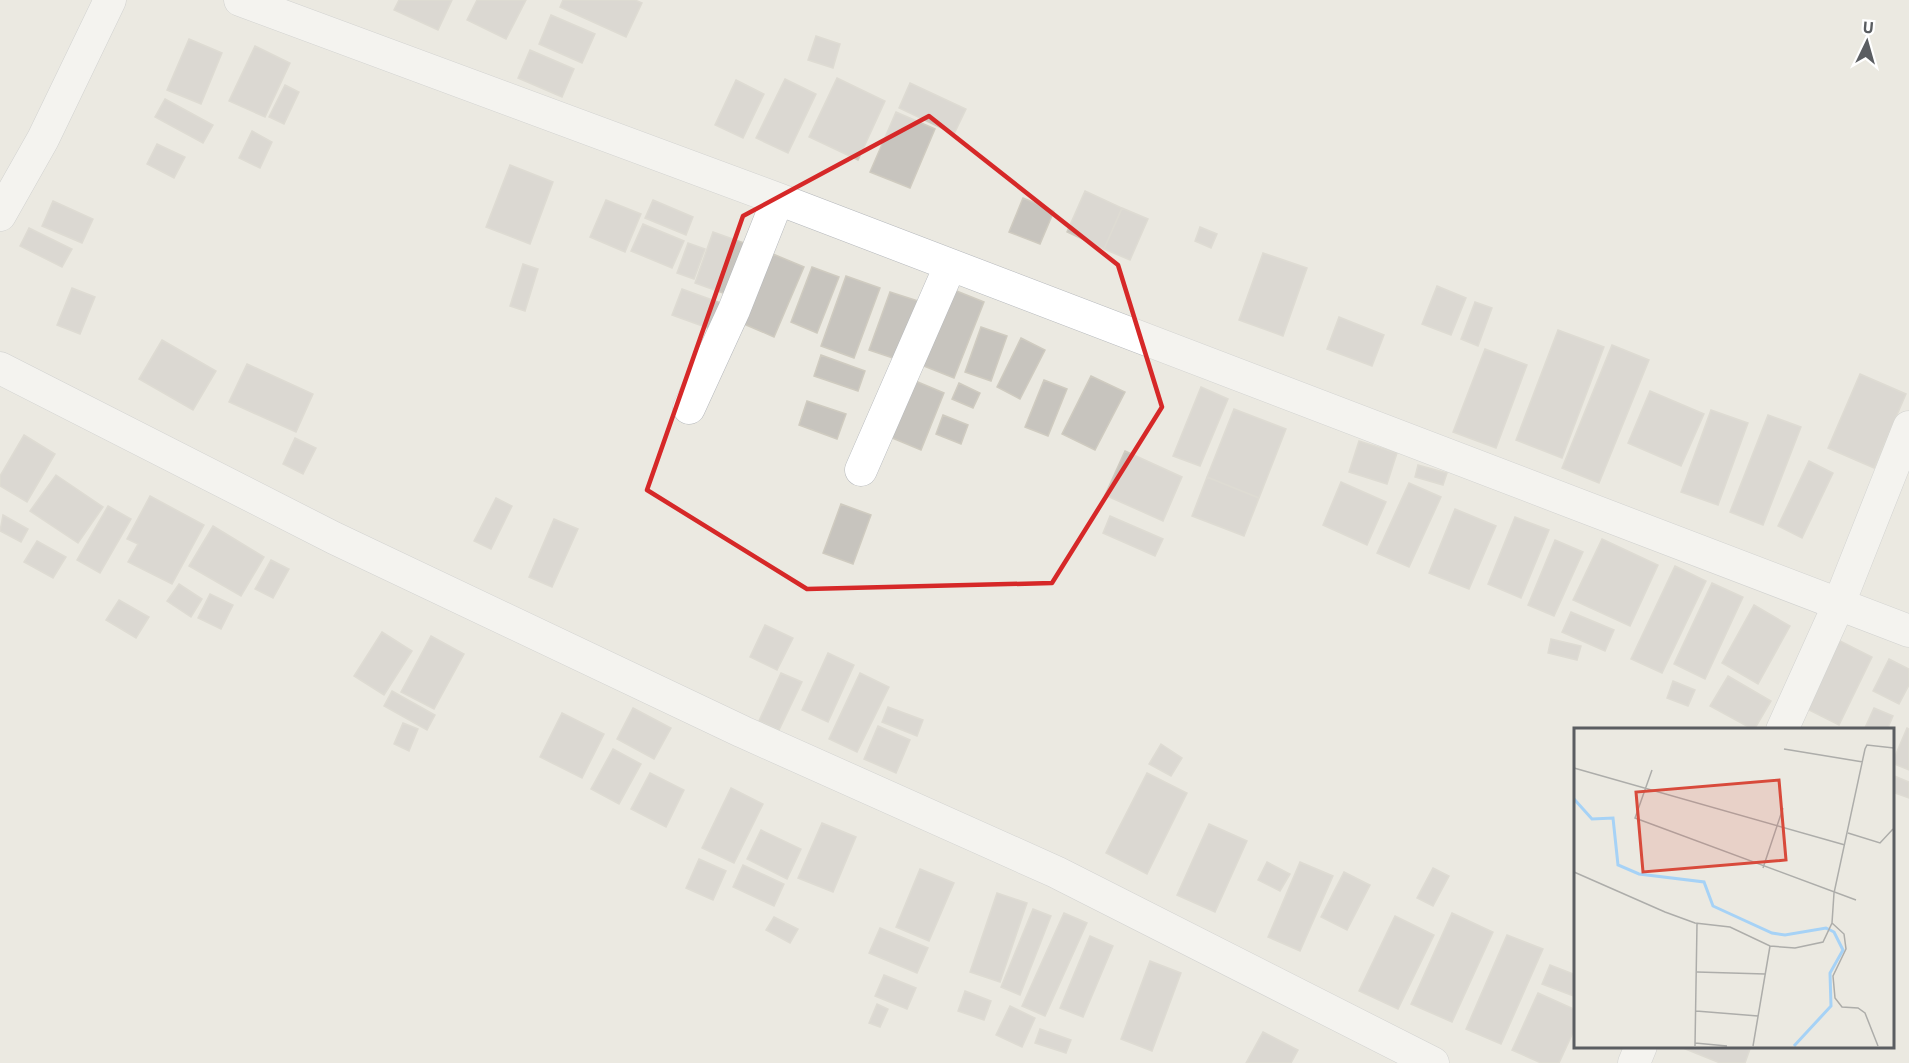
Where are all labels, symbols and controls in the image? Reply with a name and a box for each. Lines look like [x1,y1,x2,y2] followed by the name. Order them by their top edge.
[1837,12,1897,72] north arrow
[1862,17,1875,38] text: U
[1574,728,1894,1048] inset map

